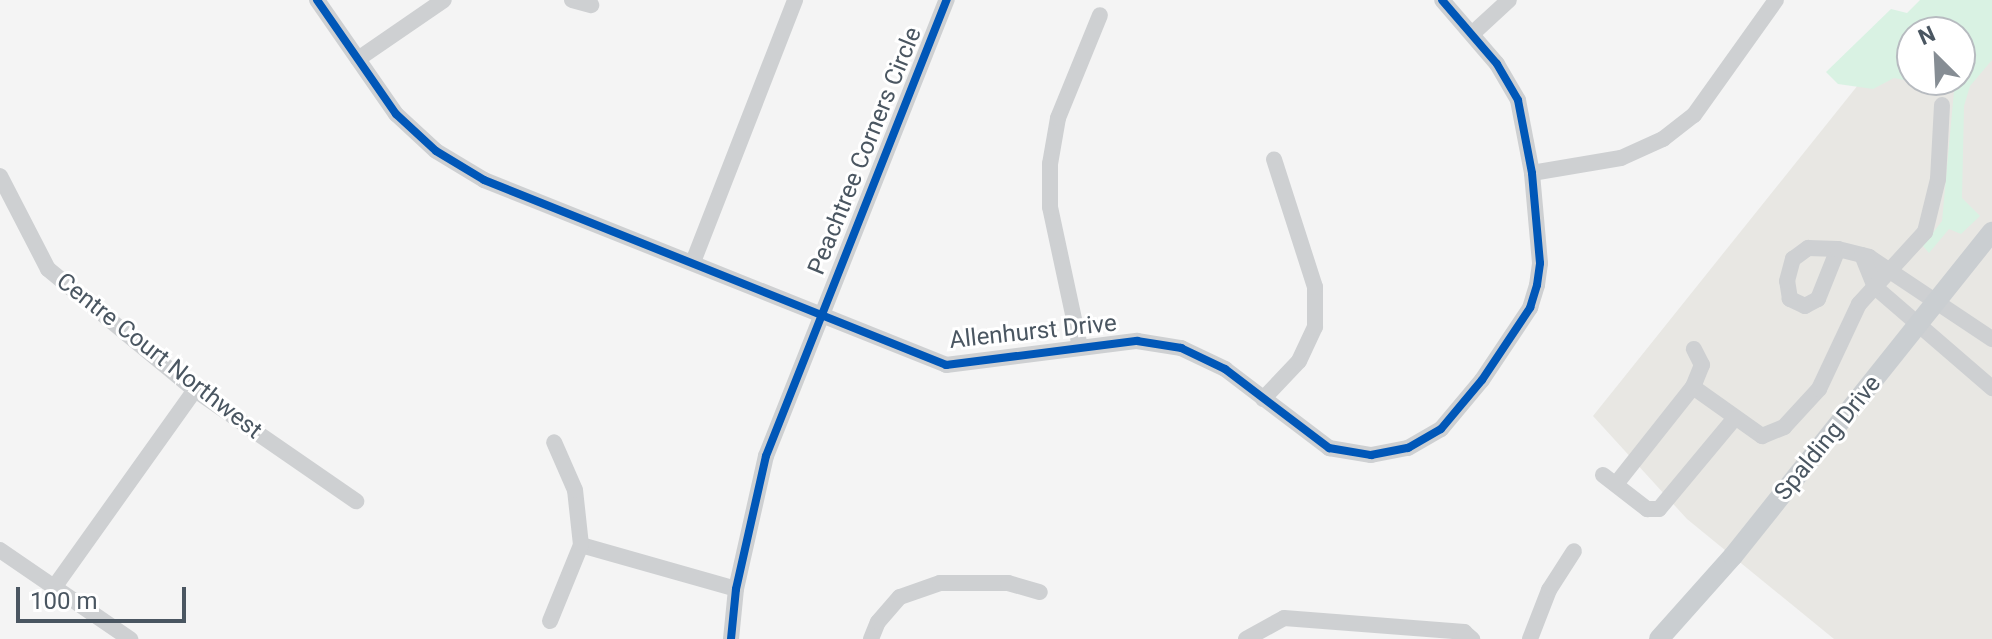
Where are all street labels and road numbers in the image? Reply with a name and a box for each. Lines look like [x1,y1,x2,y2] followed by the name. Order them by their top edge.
[802,23,928,279] street label: Peachtree Corners Circle
[51,267,267,445] street label: Centre Court Northwest
[948,309,1118,355] street label: Allenhurst Drive
[1769,370,1887,506] street label: Spalding Drive

